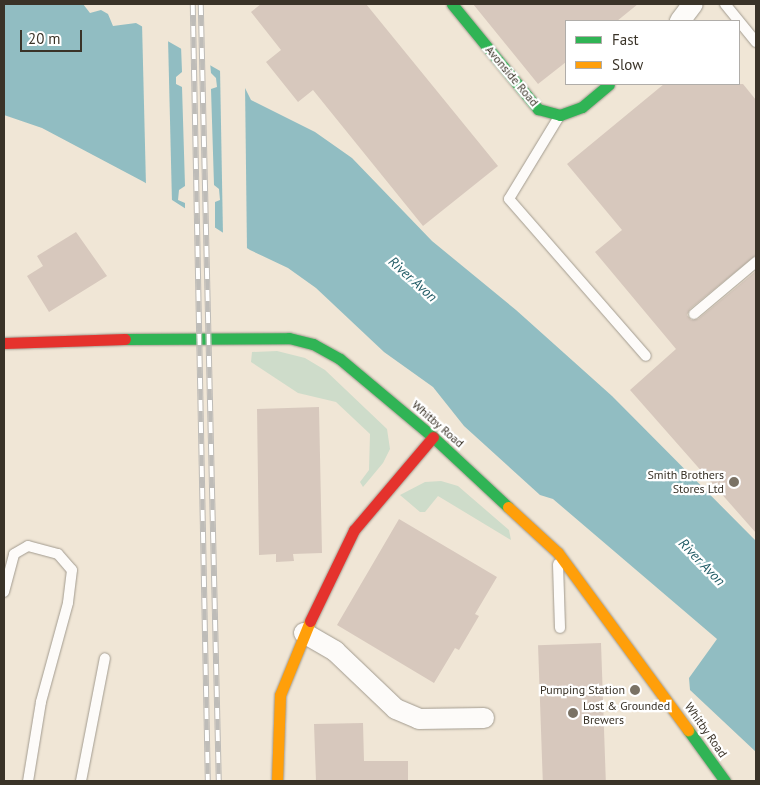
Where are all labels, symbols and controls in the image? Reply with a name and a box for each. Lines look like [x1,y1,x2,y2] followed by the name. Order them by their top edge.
[22,20,85,52] scale bar
[565,20,740,85] legend
[28,29,61,48] text: 20 m
[612,30,639,49] text: Fast
[482,43,542,109] street label: Avonside Road
[612,55,643,74] text: Slow
[385,253,441,305] water label: River Avon
[409,397,467,451] street label: Whitby Road
[647,468,724,496] place label: Smith Brothers Stores Ltd
[728,476,740,488] marker: Smith Brothers Stores Ltd
[675,535,729,589] water label: River Avon
[540,683,625,697] place label: Pumping Station
[629,684,641,696] marker: Pumping Station
[583,699,670,727] place label: Lost & Grounded Brewers
[682,700,730,760] street label: Whitby Road
[567,707,579,719] marker: Lost & Grounded Brewers

